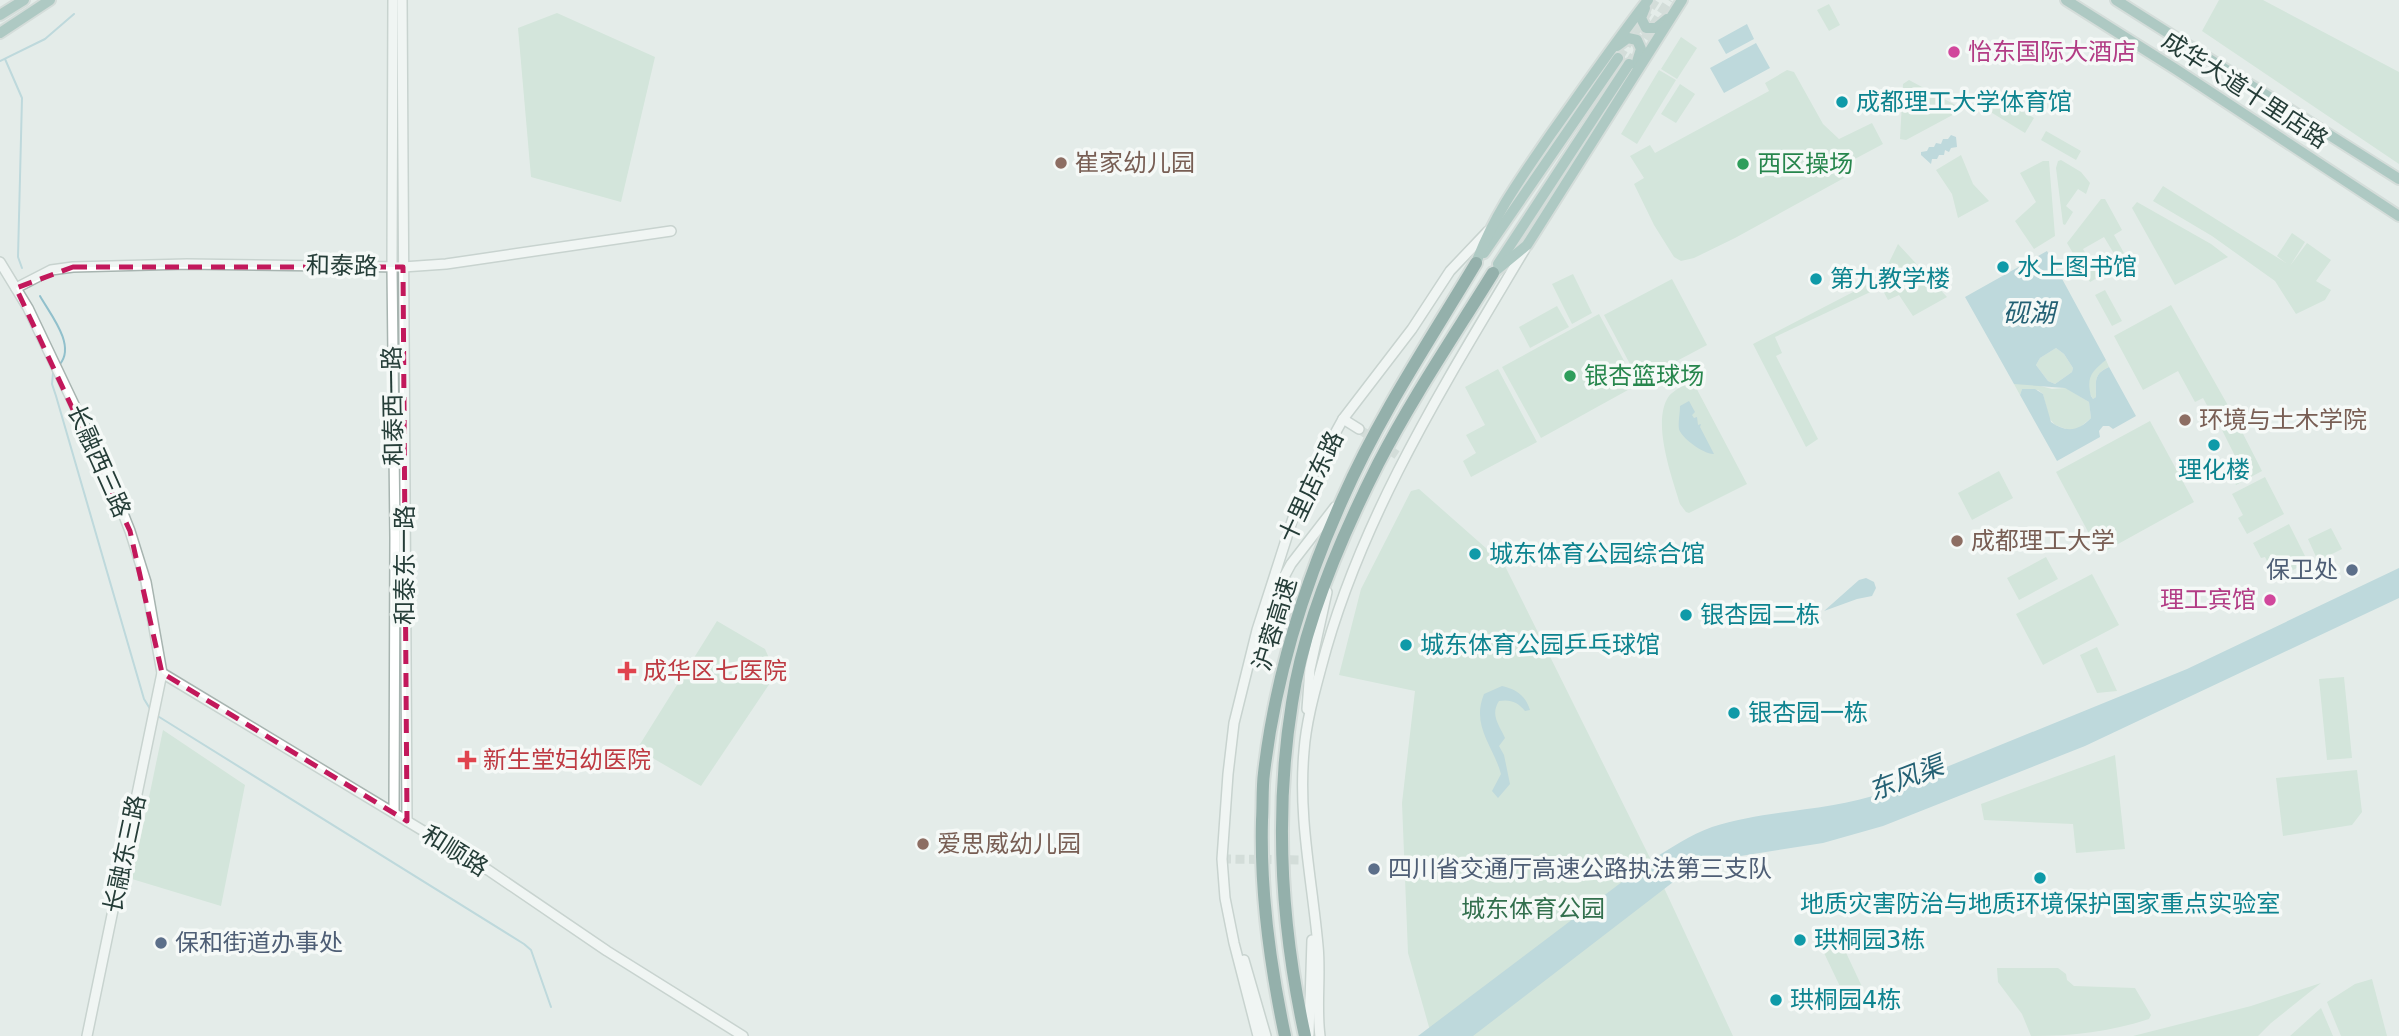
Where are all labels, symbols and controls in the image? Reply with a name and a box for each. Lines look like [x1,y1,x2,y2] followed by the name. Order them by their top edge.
[2157,26,2333,154] street label: 成华大道十里店路
[1968,38,2136,66] place label: 怡东国际大酒店
[1946,44,1962,60] marker: 怡东国际大酒店
[1856,88,2072,116] place label: 成都理工大学体育馆
[1834,94,1850,110] marker: 成都理工大学体育馆
[1075,149,1195,177] place label: 崔家幼儿园
[1757,150,1853,178] place label: 西区操场
[1053,155,1069,171] marker: 崔家幼儿园
[1735,156,1751,172] marker: 西区操场
[306,251,378,281] street label: 和泰路
[2017,253,2137,281] place label: 水上图书馆
[1995,259,2011,275] marker: 水上图书馆
[1830,265,1950,293] place label: 第九教学楼
[1808,271,1824,287] marker: 第九教学楼
[2003,298,2059,328] water label: 砚湖
[378,346,408,466] street label: 和泰西一路
[1584,362,1704,390] place label: 银杏篮球场
[1562,368,1578,384] marker: 银杏篮球场
[62,400,136,522] street label: 长融西三路
[2199,406,2367,434] place label: 环境与土木学院
[2177,412,2193,428] marker: 环境与土木学院
[1273,427,1349,547] street label: 十里店东路
[2206,437,2222,453] marker: 理化楼
[2178,456,2250,484] place label: 理化楼
[391,505,419,625] street label: 和泰东一路
[1971,527,2115,555] place label: 成都理工大学
[1949,533,1965,549] marker: 成都理工大学
[1489,540,1705,568] place label: 城东体育公园综合馆
[1467,546,1483,562] marker: 城东体育公园综合馆
[2266,556,2338,584] place label: 保卫处
[2344,562,2360,578] marker: 保卫处
[1248,574,1302,674] street label: 沪蓉高速
[2160,586,2256,614] place label: 理工宾馆
[2262,592,2278,608] marker: 理工宾馆
[1700,601,1820,629] place label: 银杏园二栋
[1678,607,1694,623] marker: 银杏园二栋
[1420,631,1660,659] place label: 城东体育公园乒乓球馆
[1398,637,1414,653] marker: 城东体育公园乒乓球馆
[643,657,787,685] place label: 成华区七医院
[617,661,637,681] marker: 成华区七医院
[1748,699,1868,727] place label: 银杏园一栋
[1726,705,1742,721] marker: 银杏园一栋
[483,746,651,774] place label: 新生堂妇幼医院
[1864,749,1952,806] water label: 东风渠
[457,750,477,770] marker: 新生堂妇幼医院
[99,792,151,916] street label: 长融东三路
[417,820,493,882] street label: 和顺路
[937,830,1081,858] place label: 爱思威幼儿园
[915,836,931,852] marker: 爱思威幼儿园
[1388,855,1772,883] place label: 四川省交通厅高速公路执法第三支队
[1366,861,1382,877] marker: 四川省交通厅高速公路执法第三支队
[2032,870,2048,886] marker: 地质灾害防治与地质环境保护国家重点实验室
[1800,890,2280,918] place label: 地质灾害防治与地质环境保护国家重点实验室
[1461,895,1605,923] park label: 城东体育公园
[1814,926,1925,954] place label: 珙桐园3栋
[175,929,343,957] place label: 保和街道办事处
[1792,932,1808,948] marker: 珙桐园3栋
[153,935,169,951] marker: 保和街道办事处
[1790,986,1901,1014] place label: 珙桐园4栋
[1768,992,1784,1008] marker: 珙桐园4栋

